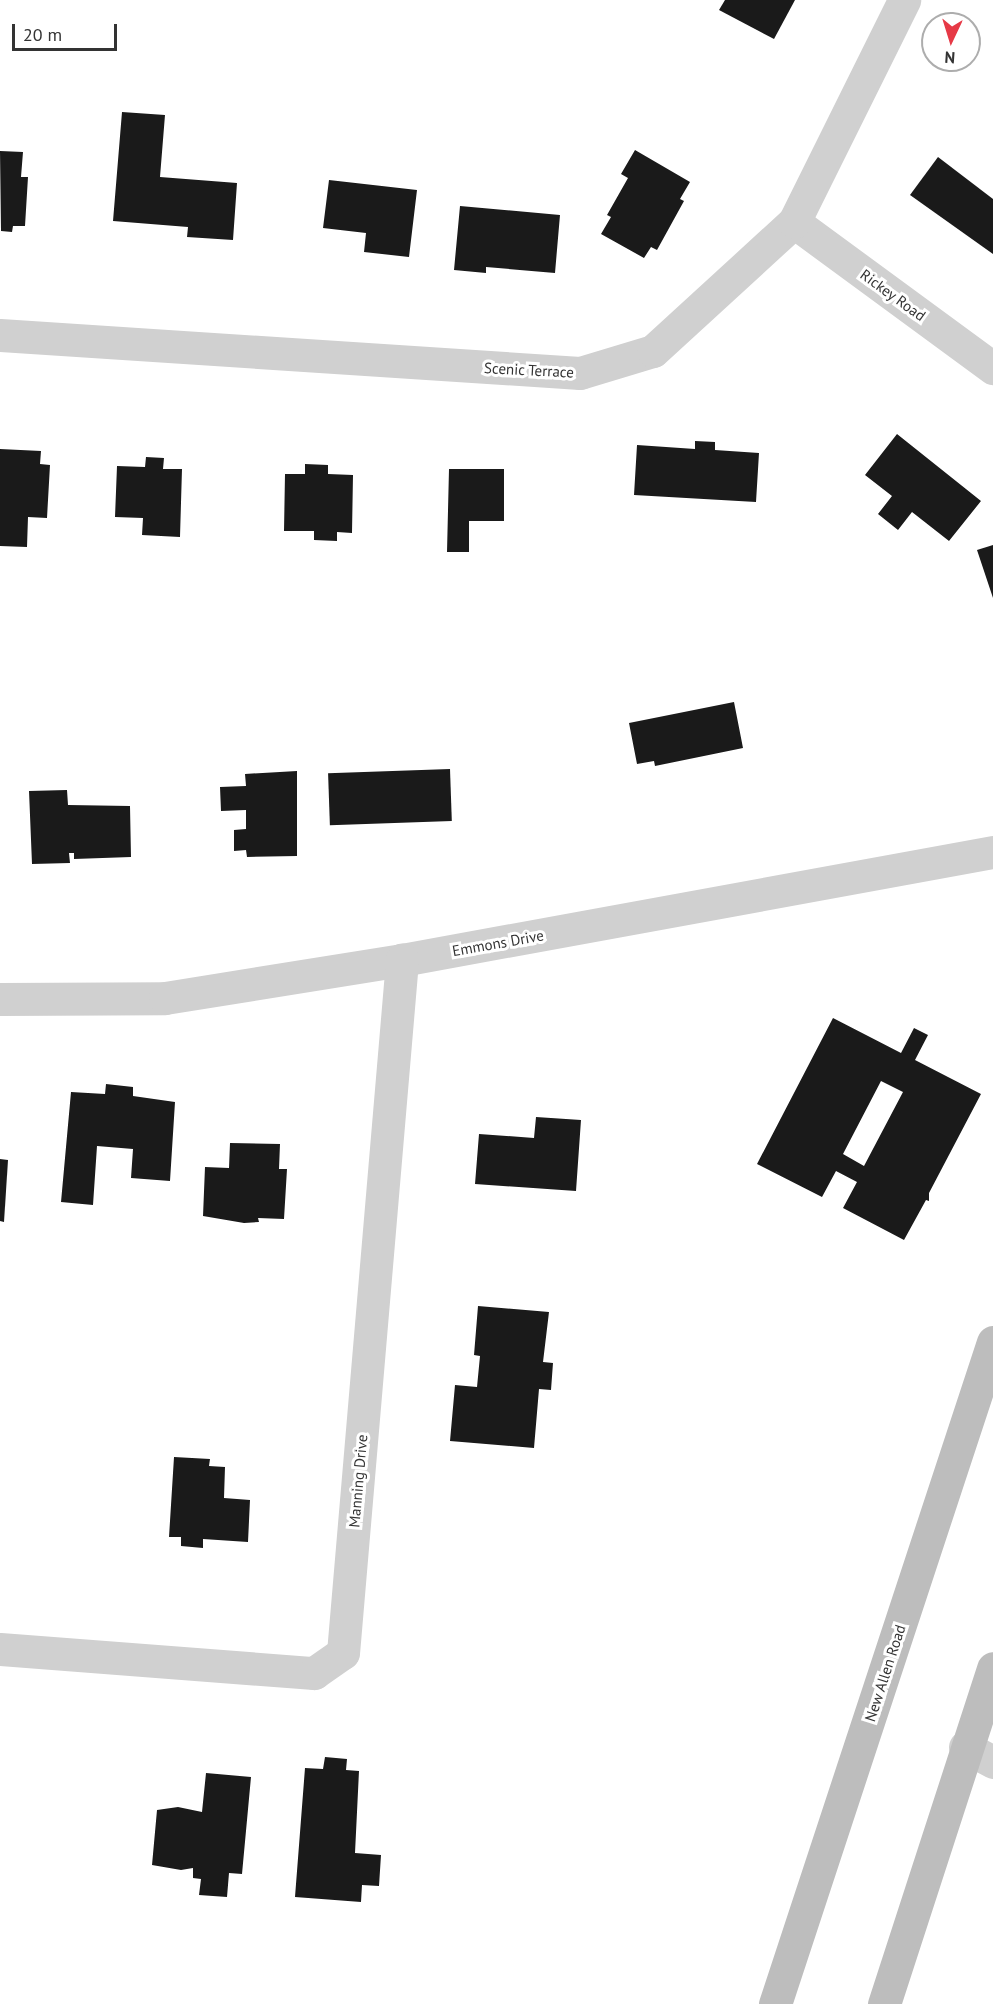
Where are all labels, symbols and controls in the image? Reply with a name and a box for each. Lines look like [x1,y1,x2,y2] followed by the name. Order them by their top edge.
[15,12,120,50] scale bar
[921,12,981,72] north arrow
[23,23,62,46] text: 20 m
[944,48,956,68] text: N
[857,265,929,325] street label: Rickey Road
[483,359,575,381] street label: Scenic Terrace
[451,926,545,960] street label: Emmons Drive
[345,1434,371,1528] street label: Manning Drive
[861,1622,909,1724] street label: New Allen Road

